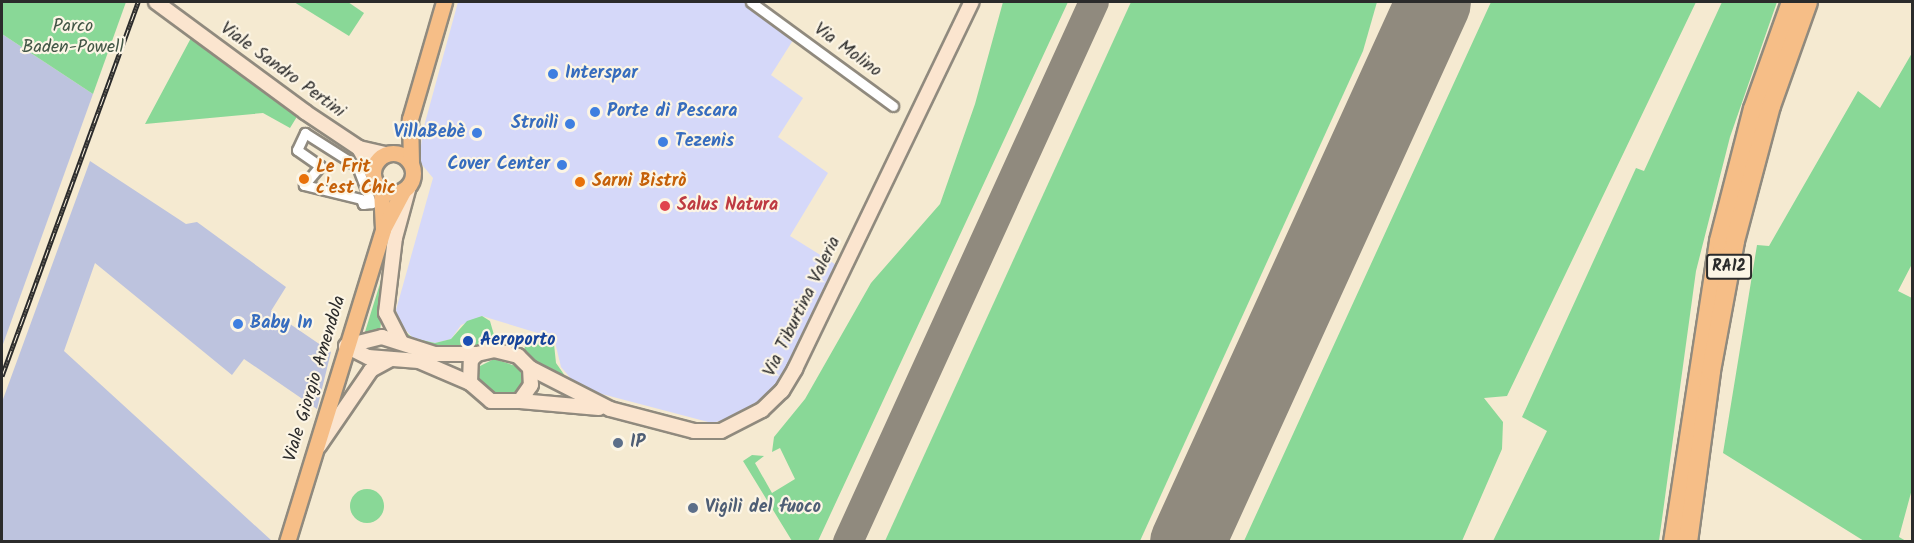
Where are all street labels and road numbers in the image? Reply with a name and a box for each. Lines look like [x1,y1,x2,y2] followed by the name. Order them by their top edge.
[215,19,349,123] street label: Viale Sandro Pertini
[809,19,885,83] street label: Via Molino
[760,233,846,381] street label: Via Tiburtina Valeria
[1705,254,1753,280] road number: RA12
[280,293,352,465] street label: Viale Giorgio Amendola

